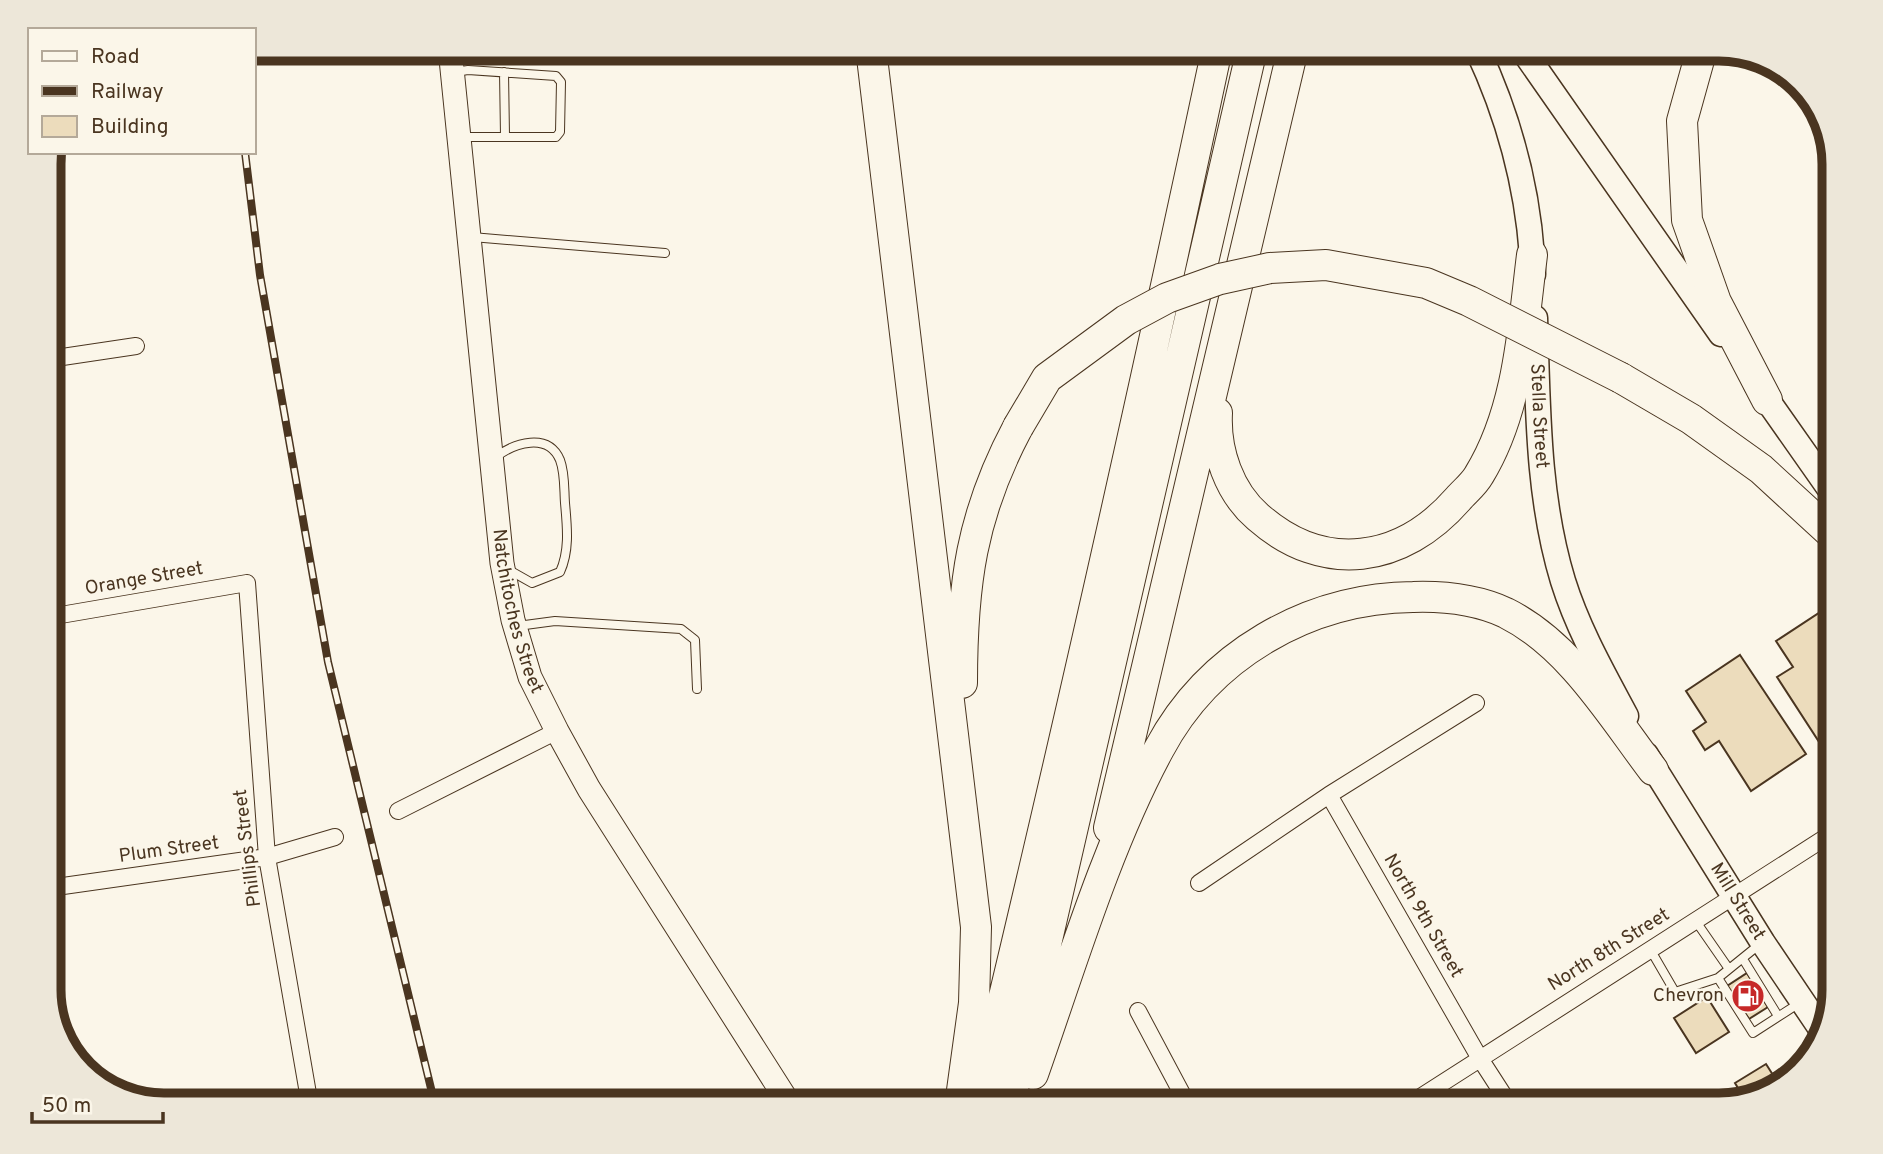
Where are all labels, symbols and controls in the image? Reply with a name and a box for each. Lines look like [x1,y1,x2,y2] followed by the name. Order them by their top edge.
[28,28,256,154] legend
[91,44,140,71] text: Road
[91,79,164,106] text: Railway
[91,114,169,141] text: Building
[1524,363,1554,470] street label: Stella Street
[487,528,548,698] street label: Natchitoches Street
[83,557,205,601] street label: Orange Street
[229,788,267,908] street label: Phillips Street
[117,831,221,869] street label: Plum Street
[1378,850,1468,982] street label: North 9th Street
[1704,859,1771,945] street label: Mill Street
[1544,903,1674,997] street label: North 8th Street
[1729,977,1767,1015] fuel station icon: Chevron
[1653,984,1724,1008] place label: Chevron
[32,1080,163,1124] scale bar
[42,1093,91,1120] text: 50 m

